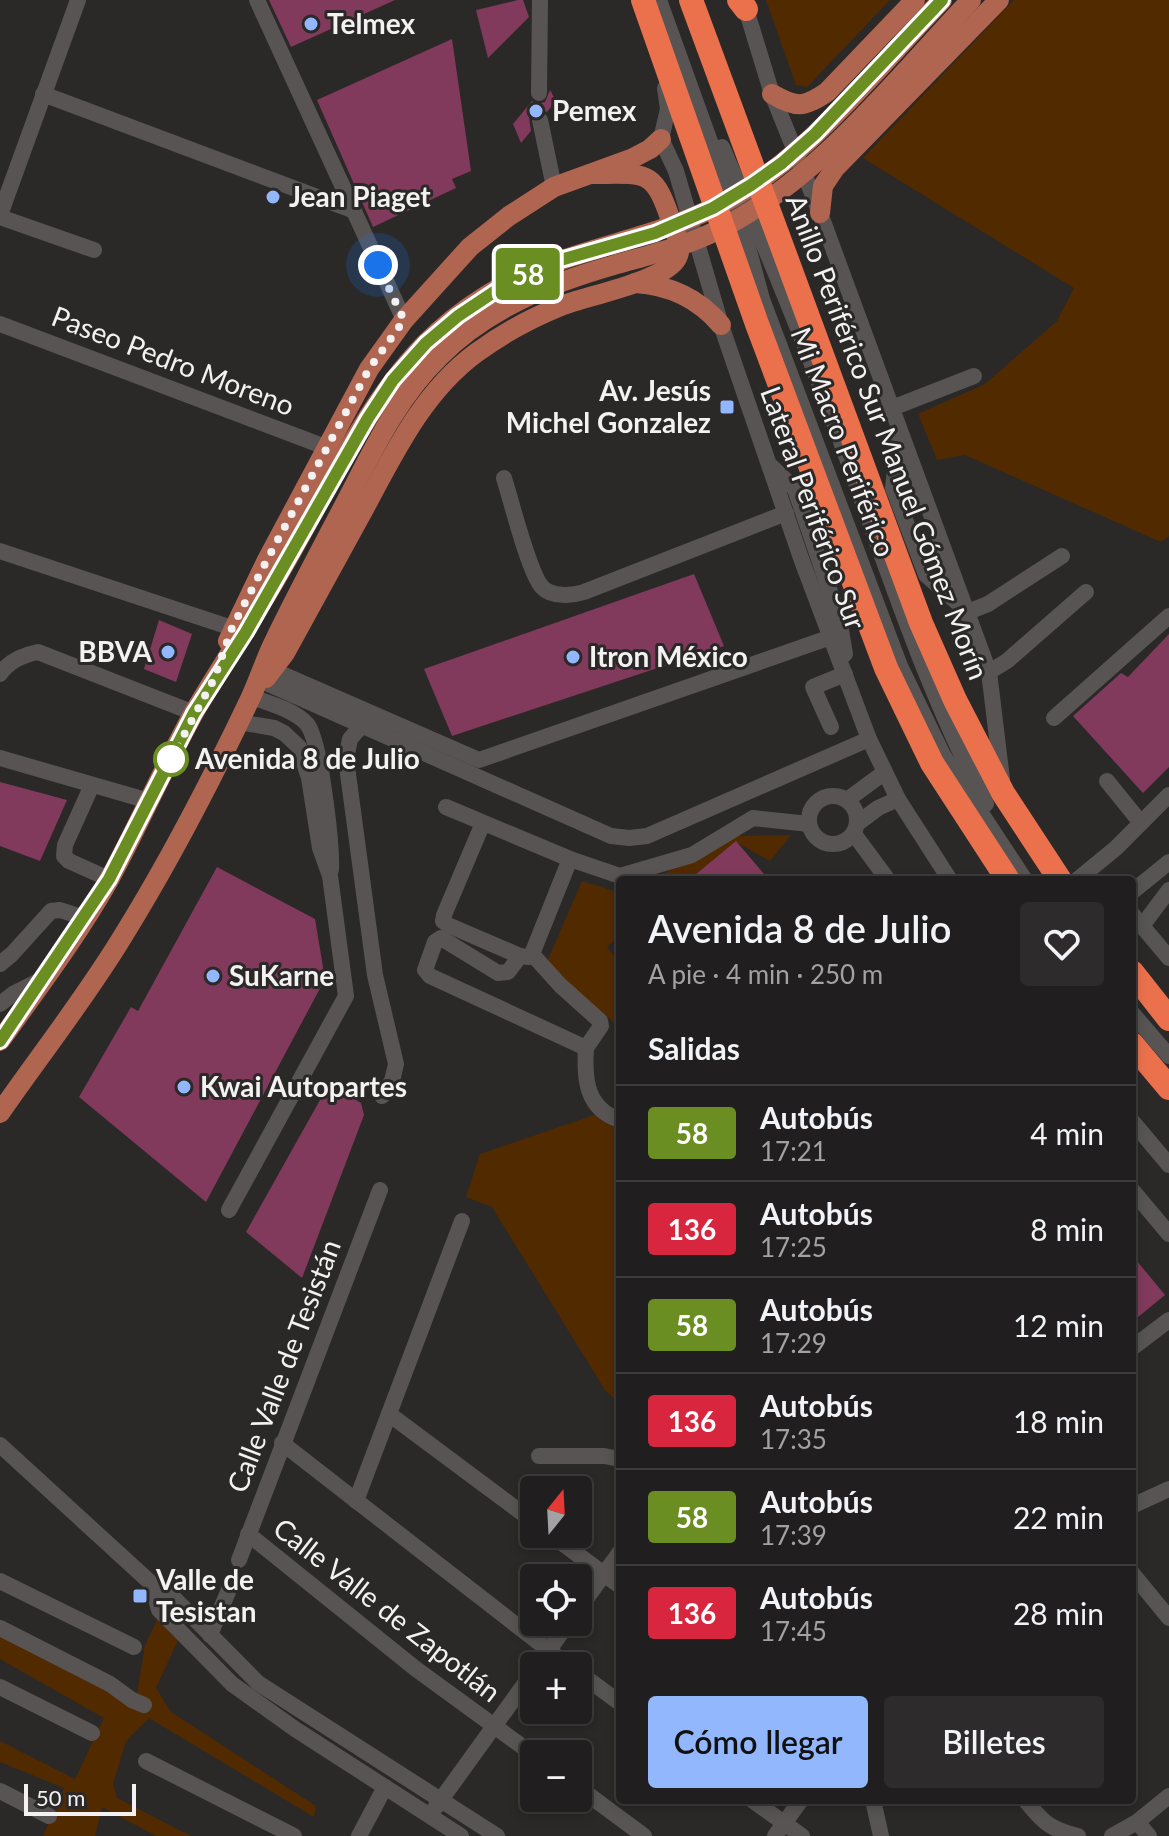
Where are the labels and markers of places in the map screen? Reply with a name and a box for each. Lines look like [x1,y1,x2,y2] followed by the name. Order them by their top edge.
[327,6,416,40] place label: Telmex
[302,15,320,33] marker: Telmex
[552,93,637,127] place label: Pemex
[527,102,545,120] marker: Pemex
[289,179,431,213] place label: Jean Piaget
[264,188,282,206] marker: Jean Piaget
[506,373,711,439] place label: Av. Jesús Michel Gonzalez
[718,398,736,416] marker: Av. Jesús Michel Gonzalez
[78,634,153,668] place label: BBVA
[589,639,748,673] place label: Itron México
[159,643,177,661] marker: BBVA
[564,648,582,666] marker: Itron México
[194,741,420,775] place label: Avenida 8 de Julio
[154,742,188,776] marker: Avenida 8 de Julio
[229,958,334,992] place label: SuKarne
[204,967,222,985] marker: SuKarne
[200,1069,407,1103] place label: Kwai Autopartes
[175,1078,193,1096] marker: Kwai Autopartes
[155,1562,257,1628] place label: Valle de Tesistan
[131,1587,149,1605] marker: Valle de Tesistan

